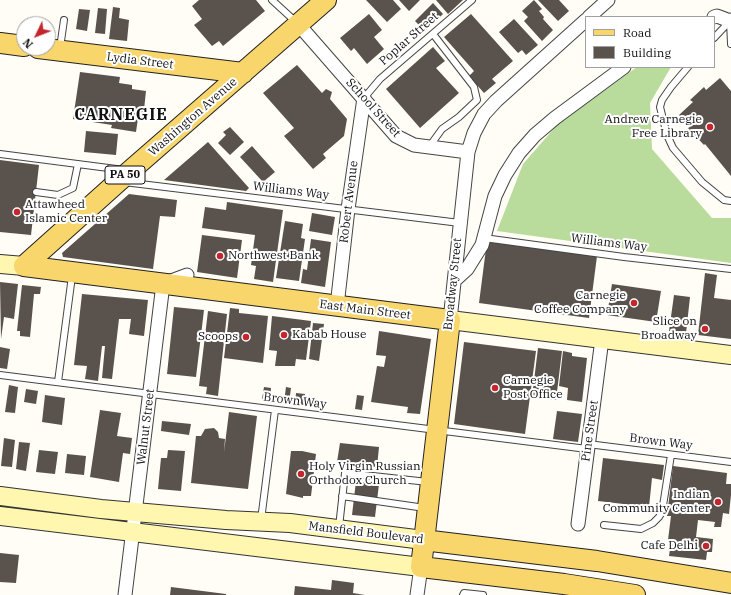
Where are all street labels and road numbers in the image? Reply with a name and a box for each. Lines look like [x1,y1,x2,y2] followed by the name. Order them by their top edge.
[377,10,441,68] street label: Poplar Street
[106,50,174,72] street label: Lydia Street
[146,75,240,159] street label: Washington Avenue
[343,76,403,140] street label: School Street
[337,160,361,244] street label: Robert Avenue
[105,166,145,184] road number: PA 50
[252,179,330,203] street label: Williams Way
[570,231,648,255] street label: Williams Way
[441,237,465,331] street label: Broadway Street
[318,297,412,323] street label: East Main Street
[134,388,158,466] street label: Walnut Street
[263,390,327,412] street label: Brown Way
[579,399,601,463] street label: Pine Street
[629,431,693,453] street label: Brown Way
[308,519,424,547] street label: Mansfield Boulevard

